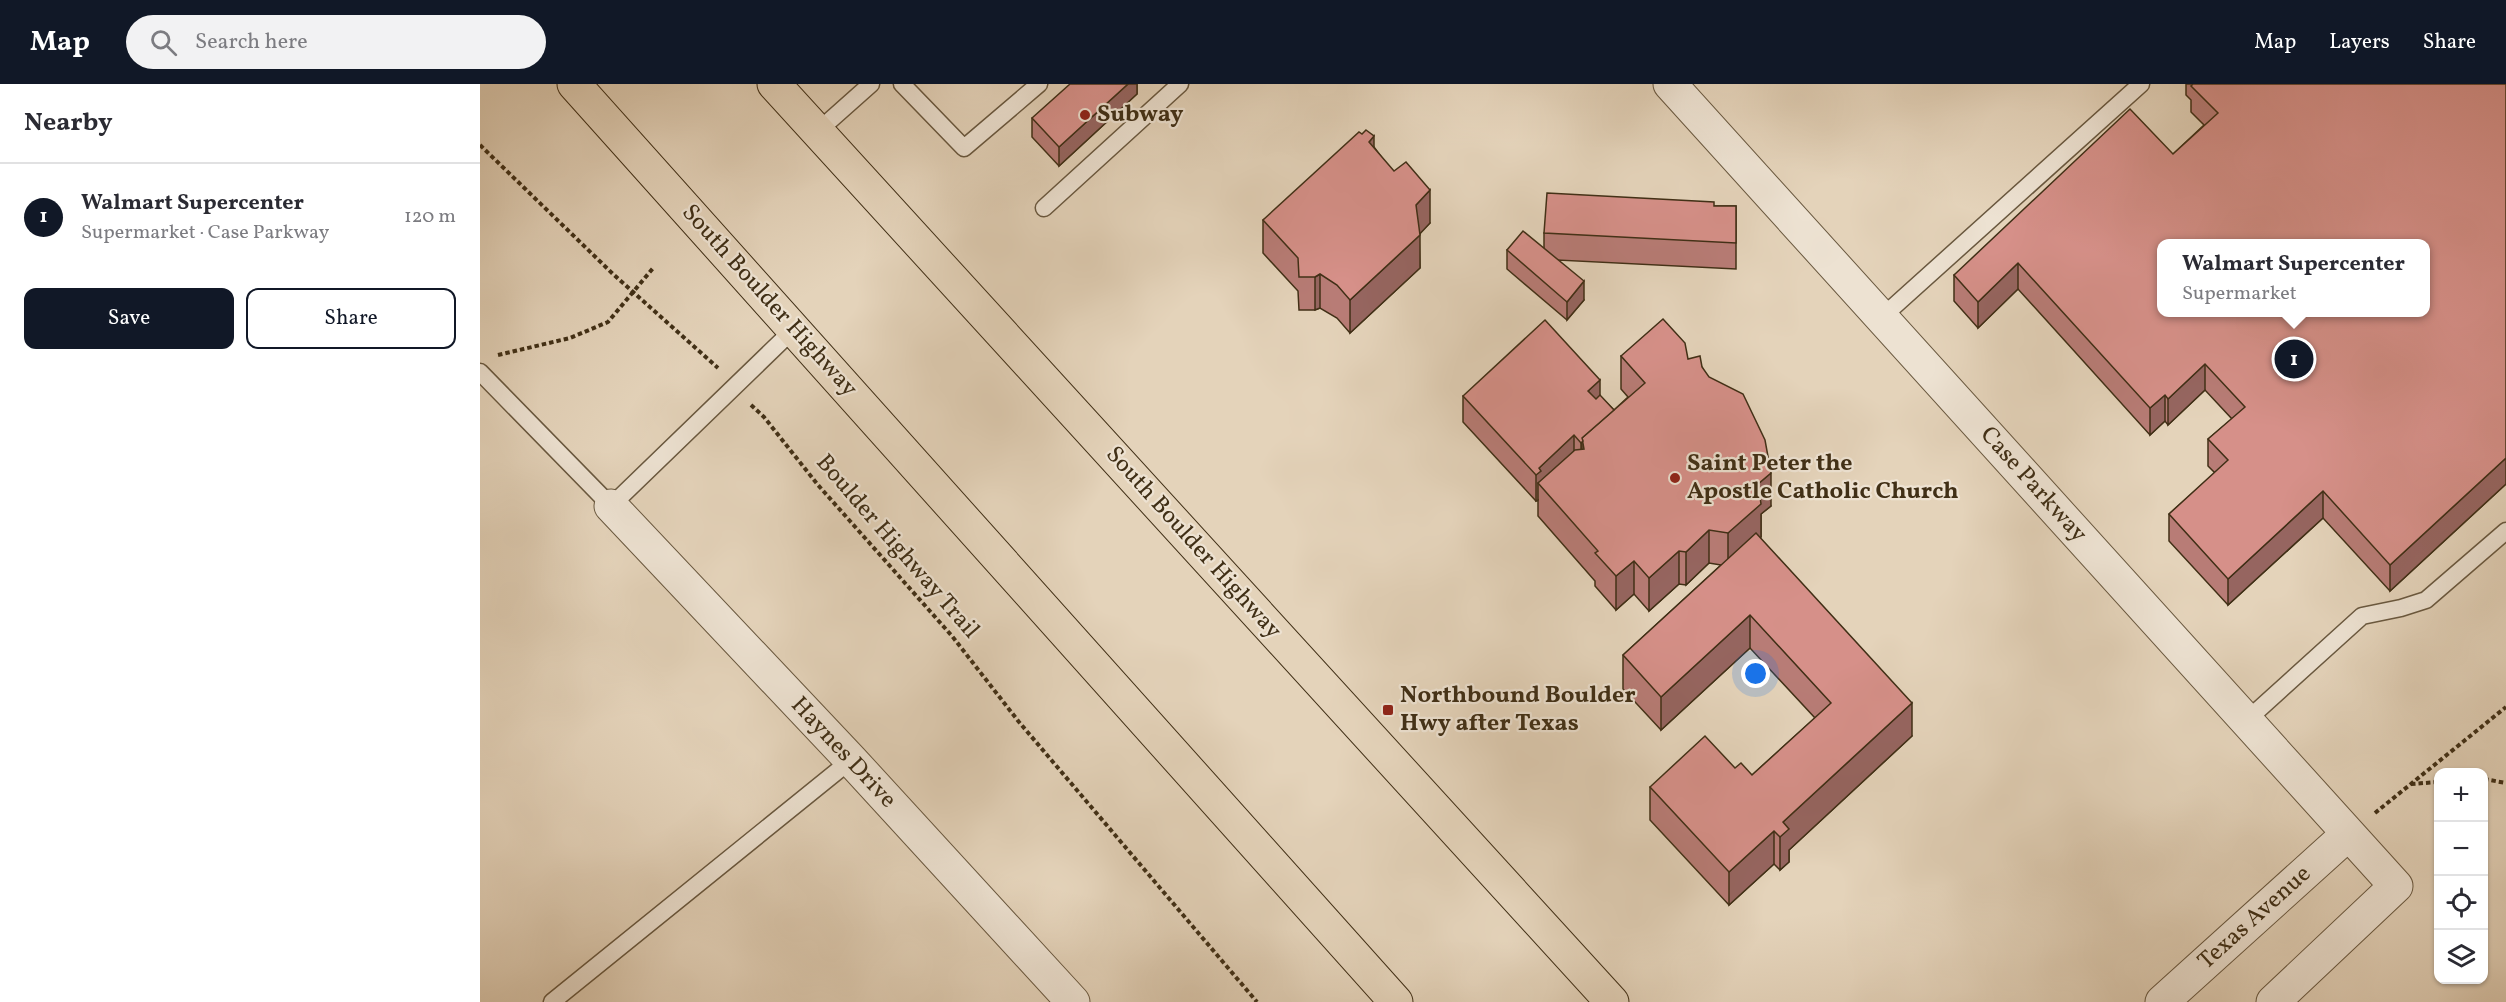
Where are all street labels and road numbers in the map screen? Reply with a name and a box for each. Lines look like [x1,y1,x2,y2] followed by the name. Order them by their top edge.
[673,197,865,405] street label: South Boulder Highway
[1972,419,2094,551] street label: Case Parkway
[1097,439,1289,647] street label: South Boulder Highway
[807,447,987,647] street label: Boulder Highway Trail
[782,690,904,816] street label: Haynes Drive
[2191,858,2319,978] street label: Texas Avenue

